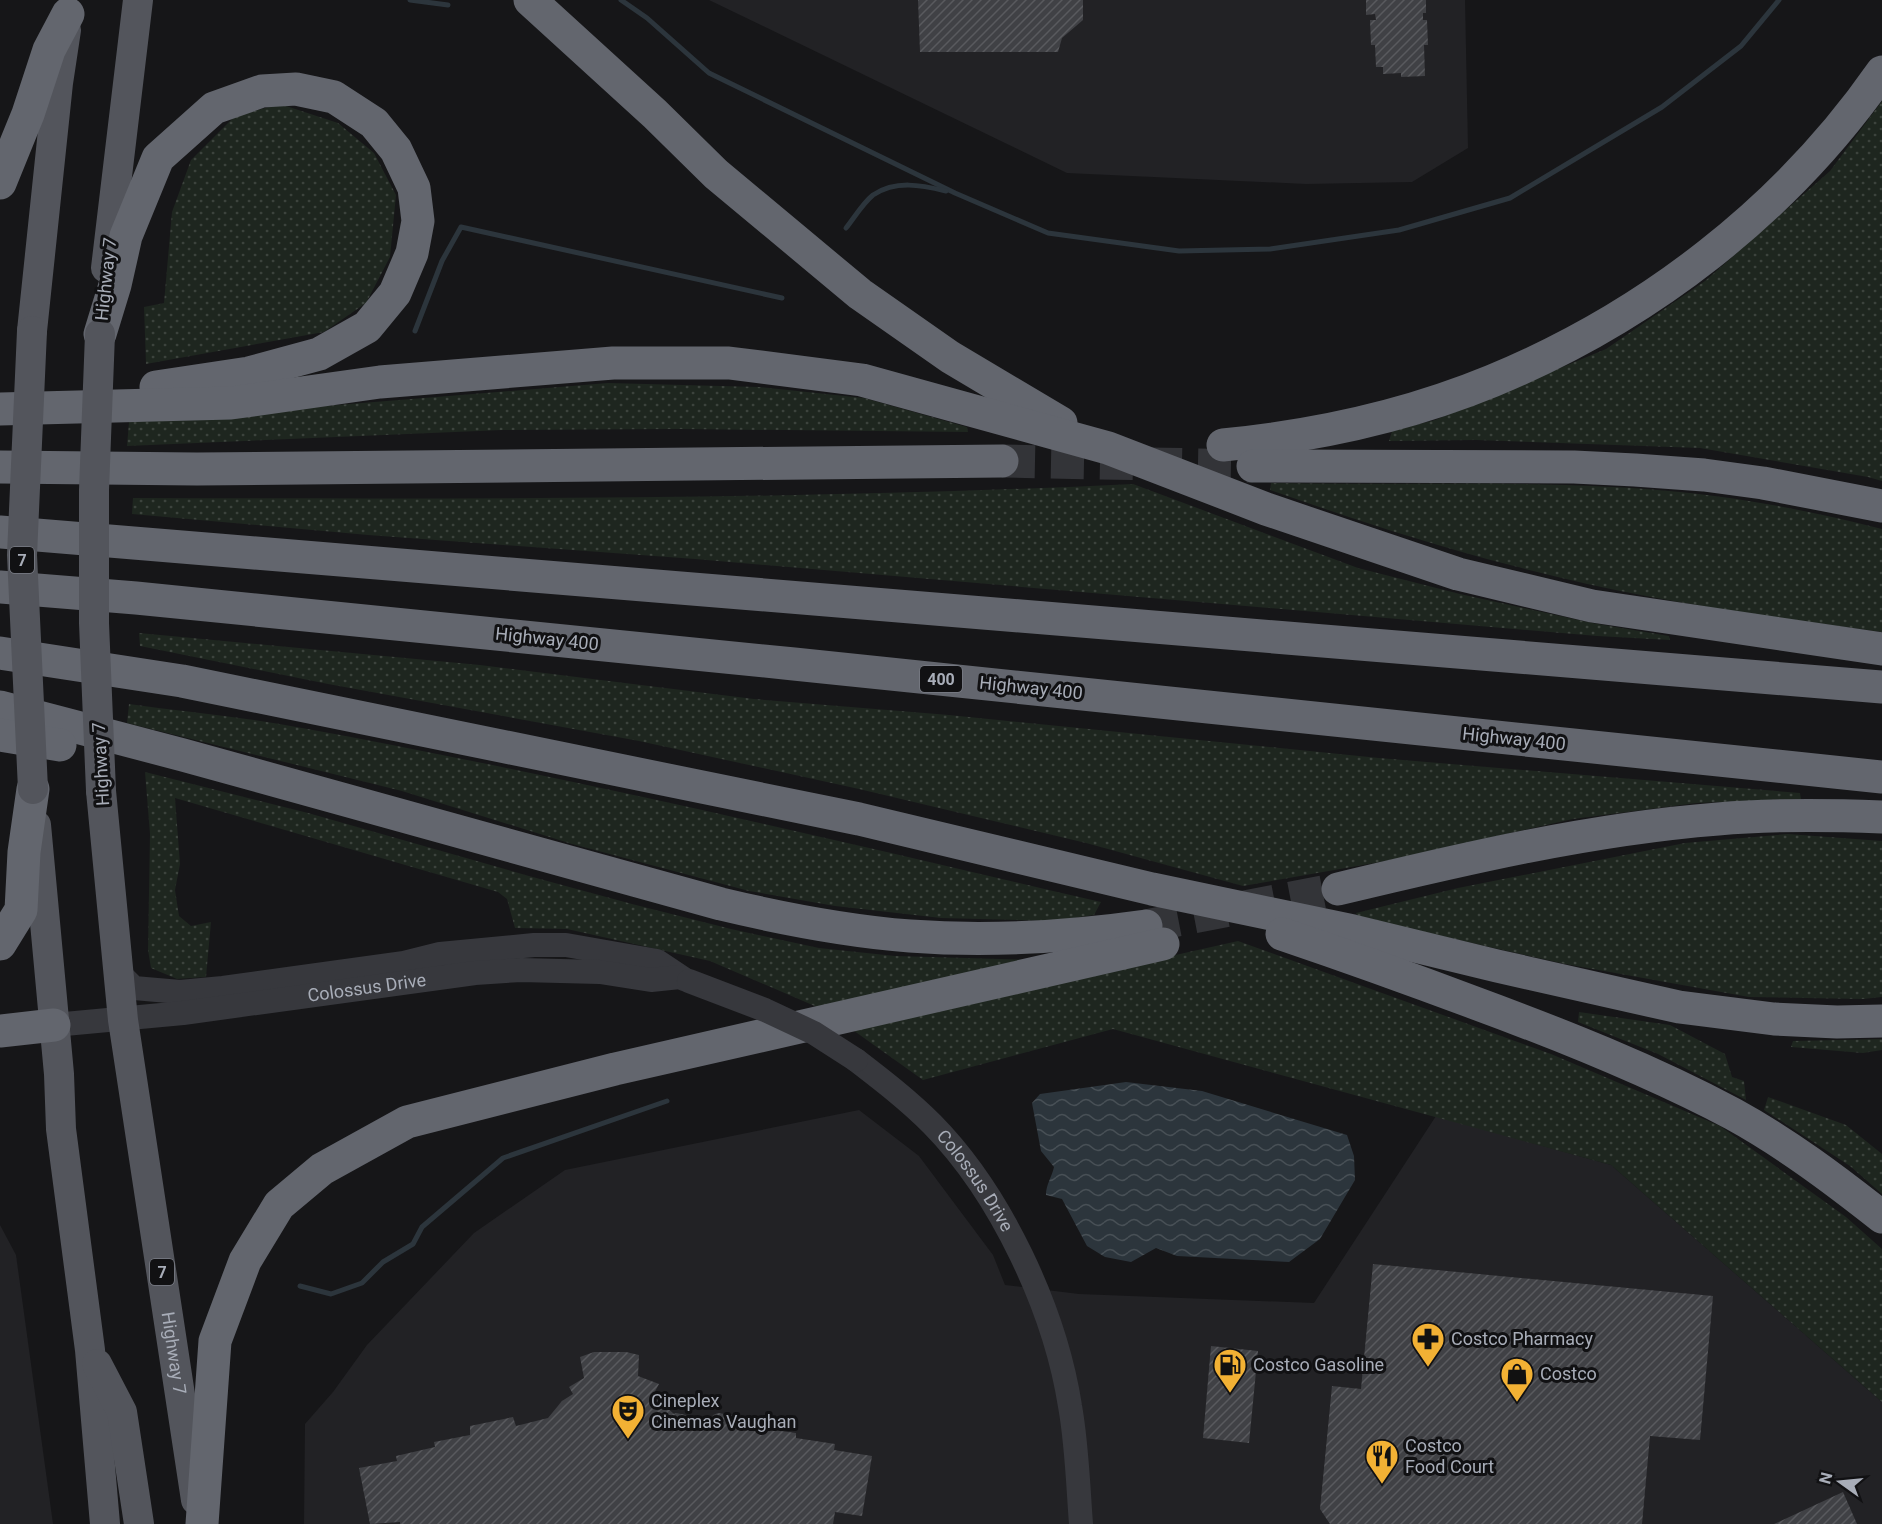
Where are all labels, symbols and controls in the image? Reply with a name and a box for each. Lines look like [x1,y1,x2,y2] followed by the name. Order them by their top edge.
[91,236,120,322] street label: Highway 7
[10,547,34,573] road number: 7
[494,623,600,654] street label: Highway 400
[920,666,962,692] road number: 400
[978,672,1084,703] street label: Highway 400
[88,722,113,806] street label: Highway 7
[1461,723,1567,754] street label: Highway 400
[306,969,427,1006] street label: Colossus Drive
[933,1125,1018,1235] street label: Colossus Drive
[150,1259,174,1285] road number: 7
[157,1310,191,1396] street label: Highway 7
[1410,1321,1446,1368] pharmacy icon: Costco Pharmacy
[1451,1328,1593,1349] place label: Costco Pharmacy
[1212,1347,1248,1394] fuel station icon: Costco Gasoline
[1253,1354,1384,1375] place label: Costco Gasoline
[1499,1356,1535,1403] shop icon: Costco
[1540,1363,1597,1384] place label: Costco
[651,1390,796,1432] place label: Cineplex Cinemas Vaughan
[610,1393,646,1440] theatre icon: Cineplex Cinemas Vaughan
[1405,1435,1494,1477] place label: Costco Food Court
[1364,1438,1400,1485] restaurant icon: Costco Food Court
[1810,1452,1870,1512] north arrow
[1815,1470,1837,1486] text: N

